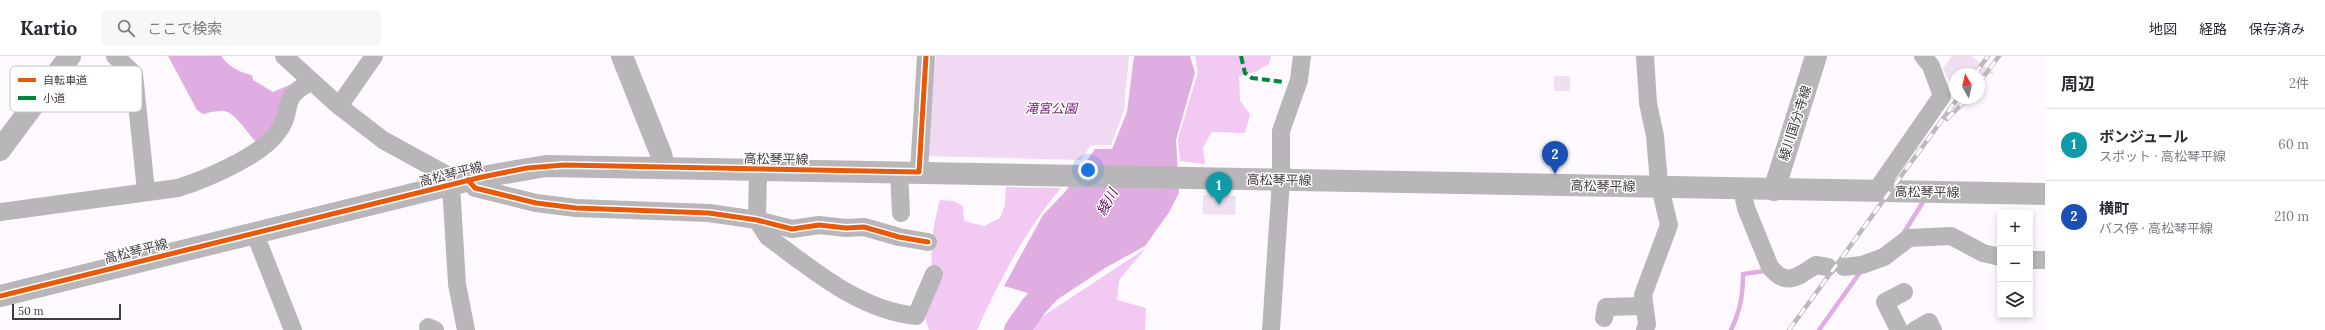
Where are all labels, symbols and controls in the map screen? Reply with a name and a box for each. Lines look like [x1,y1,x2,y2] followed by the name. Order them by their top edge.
[101,10,381,46] search box
[20,16,77,40] text: Kartio
[115,17,137,39] icon: search
[147,19,222,38] text: ここで検索
[2149,20,2177,38] text: 地図
[2199,20,2227,38] text: 経路
[2249,20,2305,38] text: 保存済み
[10,66,142,112] legend
[1949,68,1985,104] north arrow
[43,73,87,87] text: 自転車道
[2061,73,2095,95] text: 周辺
[2289,75,2309,92] text: 2件
[1775,83,1815,163] street label: 綾川国分寺線
[43,91,65,105] text: 小道
[1025,100,1079,117] park label: 滝宮公園
[2099,127,2188,146] text: ボンジュール
[2071,136,2077,153] text: 1
[2278,136,2309,153] text: 60 m
[1542,141,1568,174] pin: 2
[2099,148,2226,165] text: スポット · 高松琴平線
[743,150,809,168] street label: 高松琴平線
[417,158,485,190] street label: 高松琴平線
[1078,160,1098,180] your location
[1246,171,1312,189] street label: 高松琴平線
[1206,172,1232,205] pin: 1
[1570,177,1636,195] street label: 高松琴平線
[1894,183,1960,201] street label: 高松琴平線
[1092,184,1123,219] water label: 綾川
[2099,199,2129,218] text: 横町
[2071,208,2077,225] text: 2
[2274,208,2309,225] text: 210 m
[1997,210,2033,318] map controls
[1997,210,2033,246] button: +
[2099,220,2213,237] text: バス停 · 高松琴平線
[102,235,170,267] street label: 高松琴平線
[1997,246,2033,282] button: −
[1997,282,2033,318] button: layers
[12,302,121,321] scale bar
[18,304,44,318] text: 50 m

